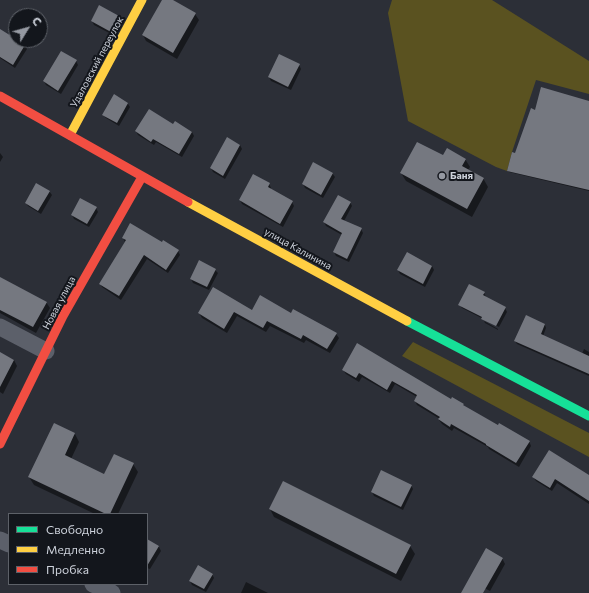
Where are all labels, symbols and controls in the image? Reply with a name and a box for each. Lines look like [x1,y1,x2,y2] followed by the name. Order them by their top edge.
[8,8,48,48] north arrow
[30,14,45,28] text: С
[68,14,126,110] street label: Удаловский переулок
[450,170,473,182] place label: Баня
[437,171,447,181] marker: Баня
[262,226,334,272] street label: улица Калинина
[40,274,78,332] street label: Новая улица
[8,513,148,585] legend
[46,522,103,536] text: Свободно
[46,542,105,556] text: Медленно
[46,562,89,576] text: Пробка

